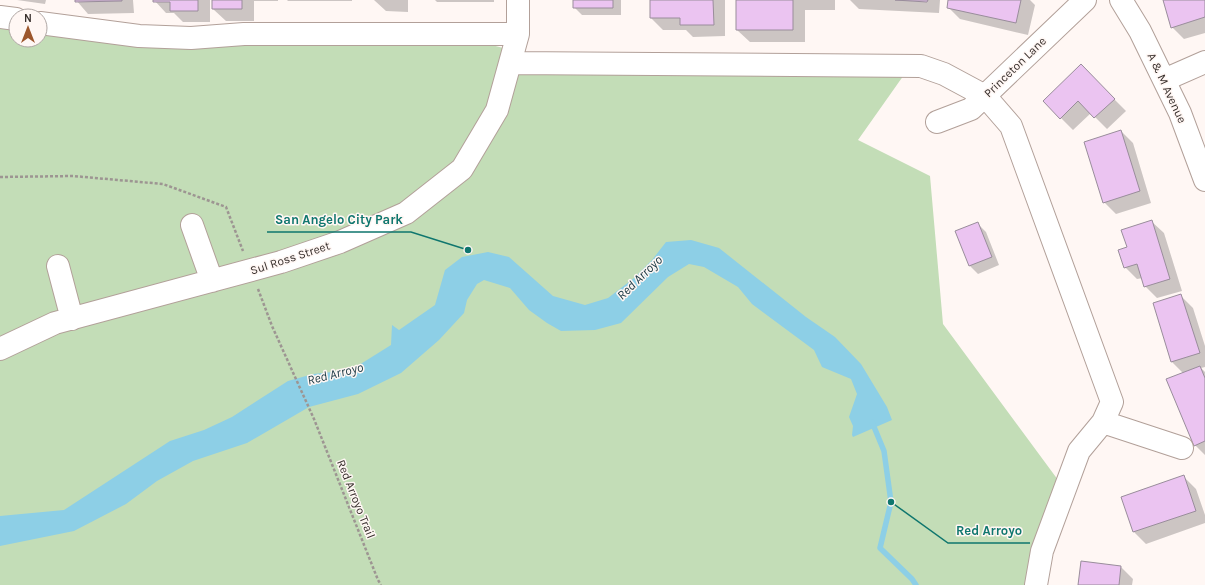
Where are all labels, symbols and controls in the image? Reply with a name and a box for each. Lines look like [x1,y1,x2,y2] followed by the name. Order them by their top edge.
[8,8,48,48] north arrow
[24,12,32,25] text: N
[981,34,1049,100] street label: Princeton Lane
[1145,51,1189,125] street label: A & M Avenue
[267,207,411,232] callout: San Angelo City Park
[275,212,403,227] text: San Angelo City Park
[248,238,332,277] street label: Sul Ross Street
[614,252,666,303] water label: Red Arroyo
[306,359,365,388] water label: Red Arroyo
[334,458,378,540] street label: Red Arroyo Trail
[948,518,1030,543] callout: Red Arroyo
[956,523,1022,538] text: Red Arroyo

